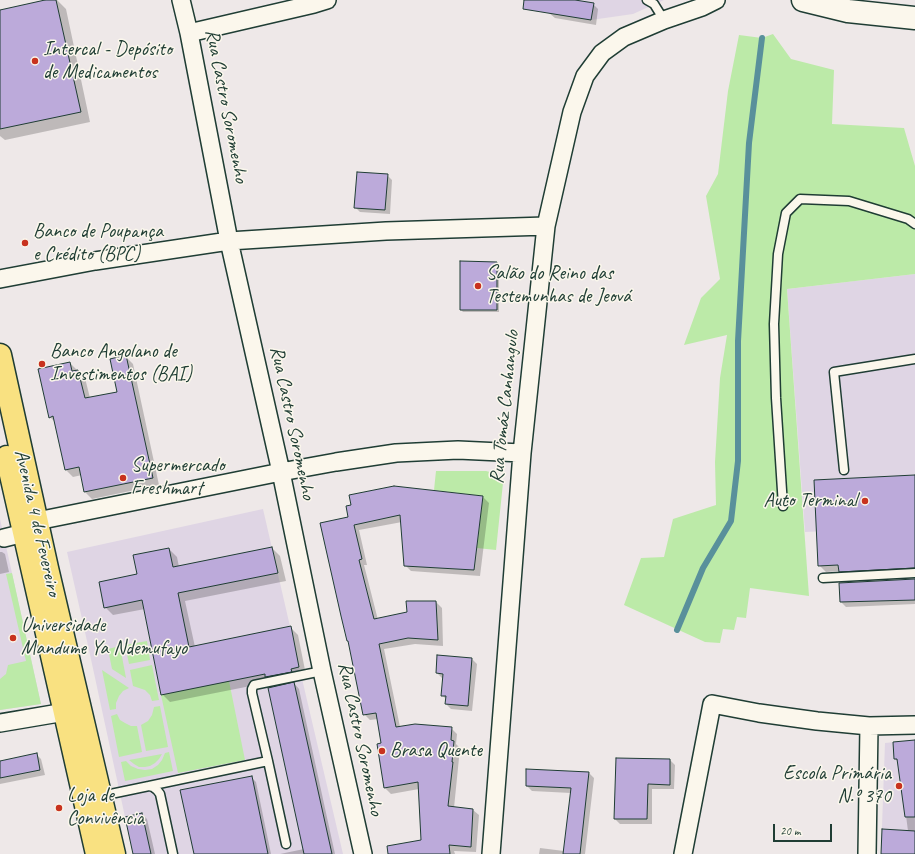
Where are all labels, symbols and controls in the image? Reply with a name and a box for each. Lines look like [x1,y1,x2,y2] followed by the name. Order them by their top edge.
[199,27,253,185] street label: Rua Castro Soromenho
[43,38,172,85] place label: Intercal - Depósito de Medicamentos
[30,56,40,66] marker: Intercal - Depósito de Medicamentos
[33,220,163,267] place label: Banco de Poupança e Crédito (BPC)
[20,238,30,248] marker: Banco de Poupança e Crédito (BPC)
[486,262,631,309] place label: Salão do Reino das Testemunhas de Jeová
[473,281,483,291] marker: Salão do Reino das Testemunhas de Jeová
[485,329,525,485] street label: Rua Tomáz Canhangulo
[50,340,192,387] place label: Banco Angolano de Investimentos (BAI)
[264,344,320,502] street label: Rua Castro Soromenho
[37,359,47,369] marker: Banco Angolano de Investimentos (BAI)
[8,447,66,599] street label: Avenida 4 de Fevereiro
[131,454,225,501] place label: Supermercado Freshmart
[118,473,128,483] marker: Supermercado Freshmart
[764,489,857,513] place label: Auto Terminal
[860,496,870,506] marker: Auto Terminal
[21,614,187,661] place label: Universidade Mandume Ya Ndemufayo
[8,633,18,643] marker: Universidade Mandume Ya Ndemufayo
[332,660,388,818] street label: Rua Castro Soromenho
[390,739,482,763] place label: Brasa Quente
[377,746,387,756] marker: Brasa Quente
[783,762,891,809] place label: Escola Primária N.º 370
[894,781,904,791] marker: Escola Primária N.º 370
[67,784,144,831] place label: Loja de Convivência
[54,803,64,813] marker: Loja de Convivência
[775,816,834,842] scale bar
[780,823,800,839] text: 20 m

